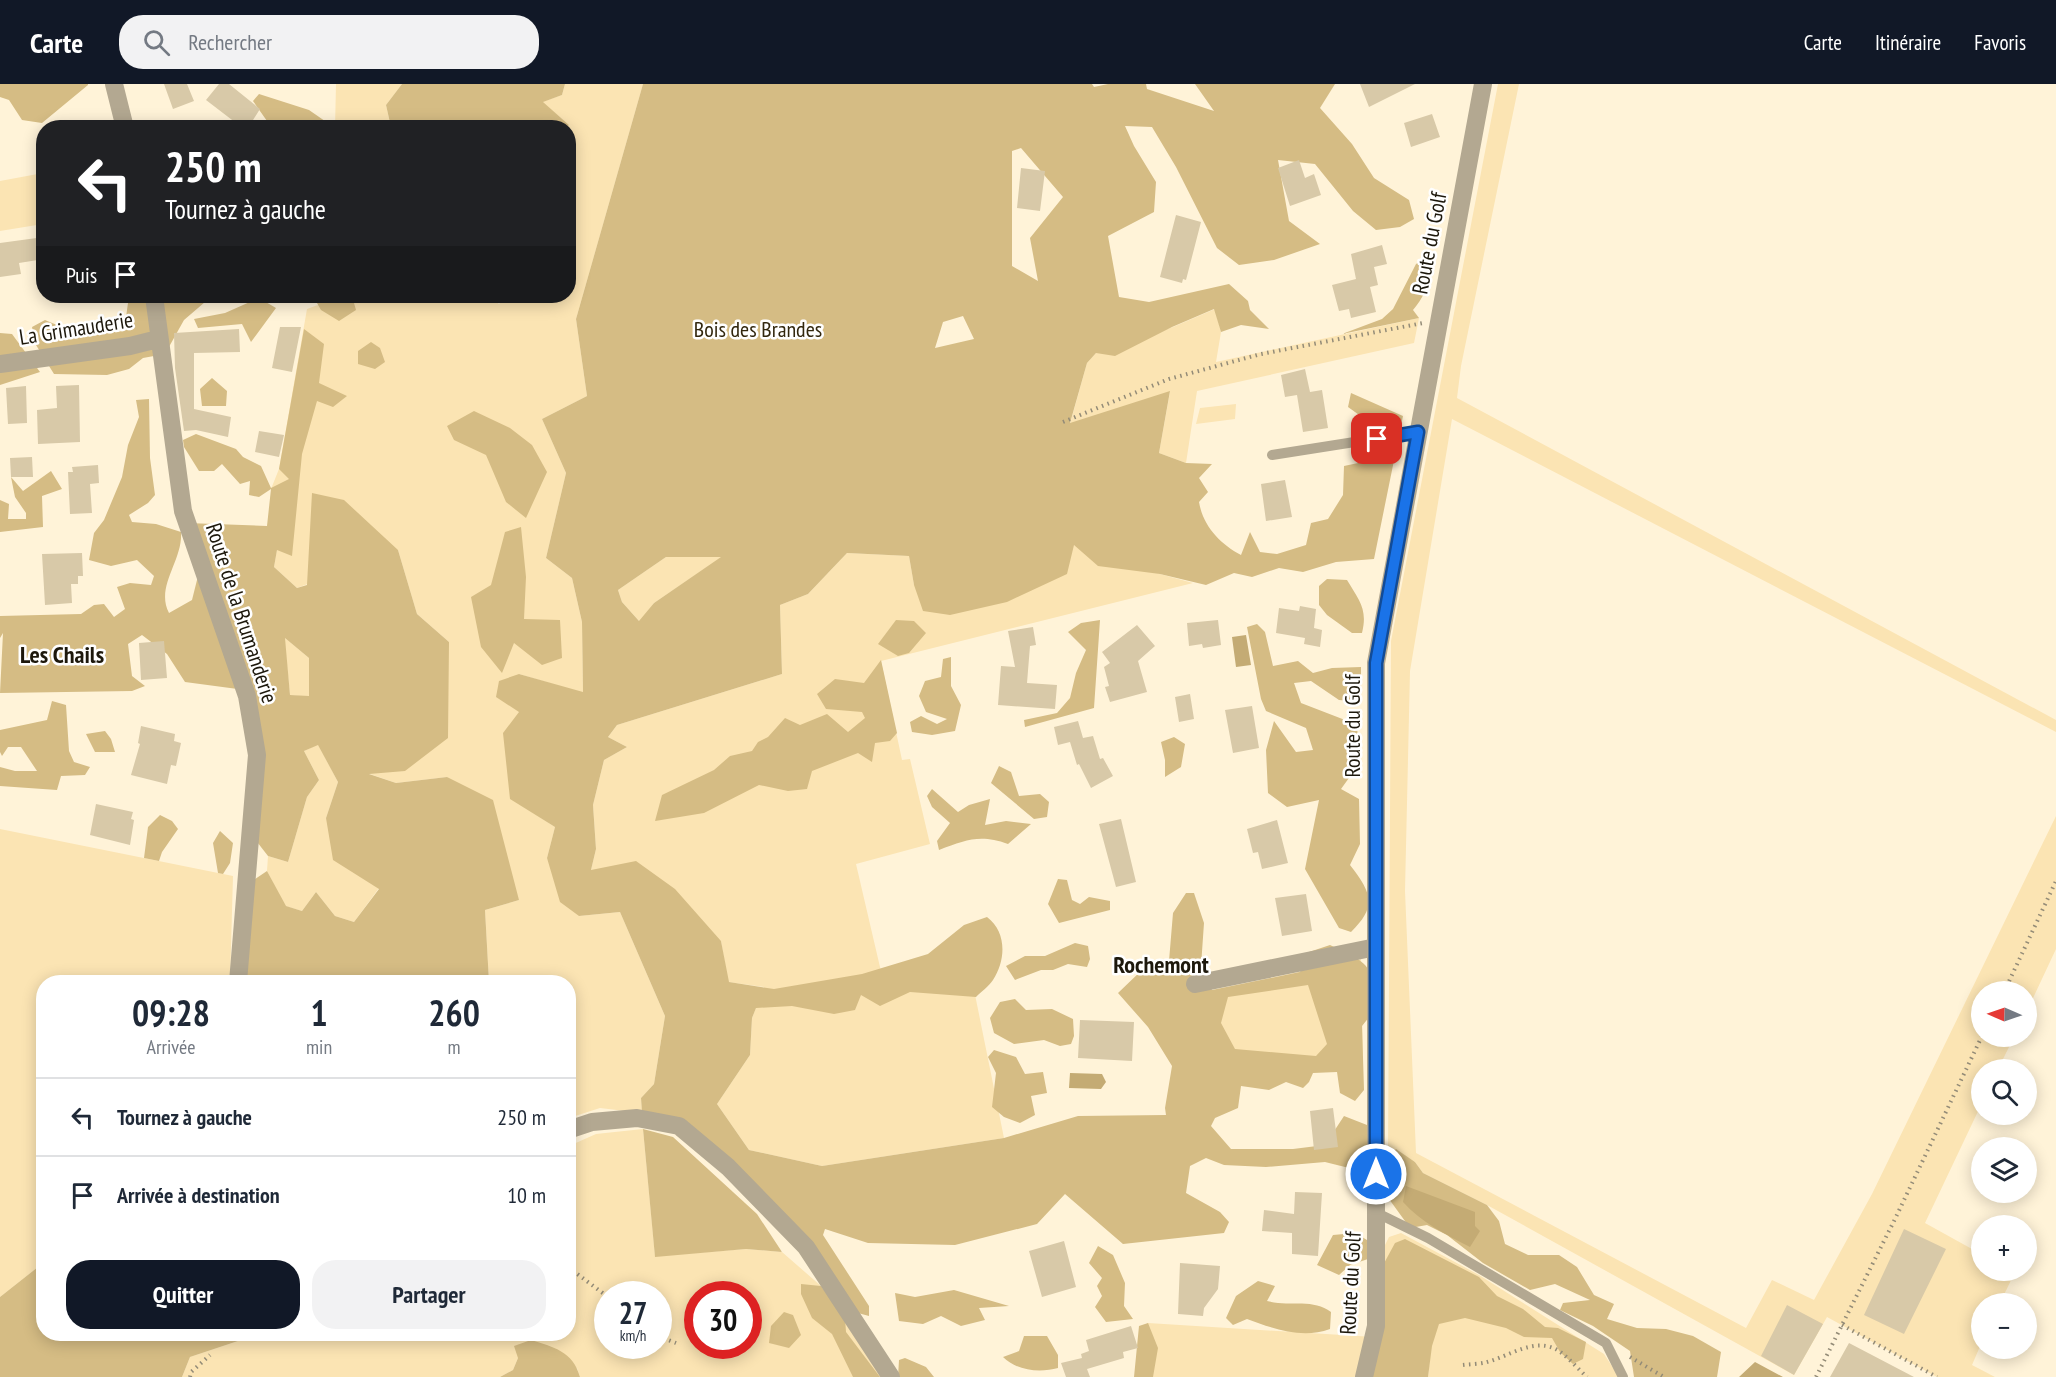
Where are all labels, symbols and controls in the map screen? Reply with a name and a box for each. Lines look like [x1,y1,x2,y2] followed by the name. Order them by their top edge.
[119,15,539,69] search box
[30,24,83,61] text: Carte
[140,26,173,59] icon: search
[188,28,272,56] text: Rechercher
[1804,29,1842,56] text: Carte
[1875,29,1941,56] text: Itinéraire
[1974,29,2026,56] text: Favoris
[165,139,262,194] text: 250 m
[66,144,144,222] icon: left
[1405,188,1453,296] street label: Route du Golf
[165,192,326,226] text: Tournez à gauche
[109,258,142,291] icon: arrive
[66,261,97,289] text: Puis
[17,305,135,351] street label: La Grimauderie
[694,315,822,343] park label: Bois des Brandes
[1351,413,1402,464] pin
[1360,422,1393,455] icon: arrive
[200,520,284,706] street label: Route de la Brumanderie
[20,639,104,670] district label: Les Chails
[1338,673,1366,778] street label: Route du Golf
[1113,949,1209,980] district label: Rochemont
[1971,981,2037,1047] north arrow
[1971,981,2037,1359] map controls
[132,989,210,1036] text: 09:28
[310,989,328,1036] text: 1
[428,989,480,1036] text: 260
[147,1034,195,1060] text: Arrivée
[306,1034,332,1060] text: min
[448,1034,461,1060] text: m
[1971,1059,2037,1125] button: search
[66,1101,99,1134] icon: left
[117,1103,252,1131] text: Tournez à gauche
[497,1103,546,1131] text: 250 m
[1971,1137,2037,1203] button: layers
[1344,1142,1408,1206] position arrow
[66,1179,99,1212] icon: arrive
[117,1181,280,1209] text: Arrivée à destination
[507,1181,546,1209] text: 10 m
[1971,1215,2037,1281] button: +
[1333,1229,1367,1335] street label: Route du Golf
[66,1260,300,1329] button: Quitter
[312,1260,546,1329] button: Partager
[684,1281,762,1359] speed limit sign: 30
[619,1293,647,1332] text: 27
[1971,1293,2037,1359] button: −
[620,1326,646,1345] text: km/h

